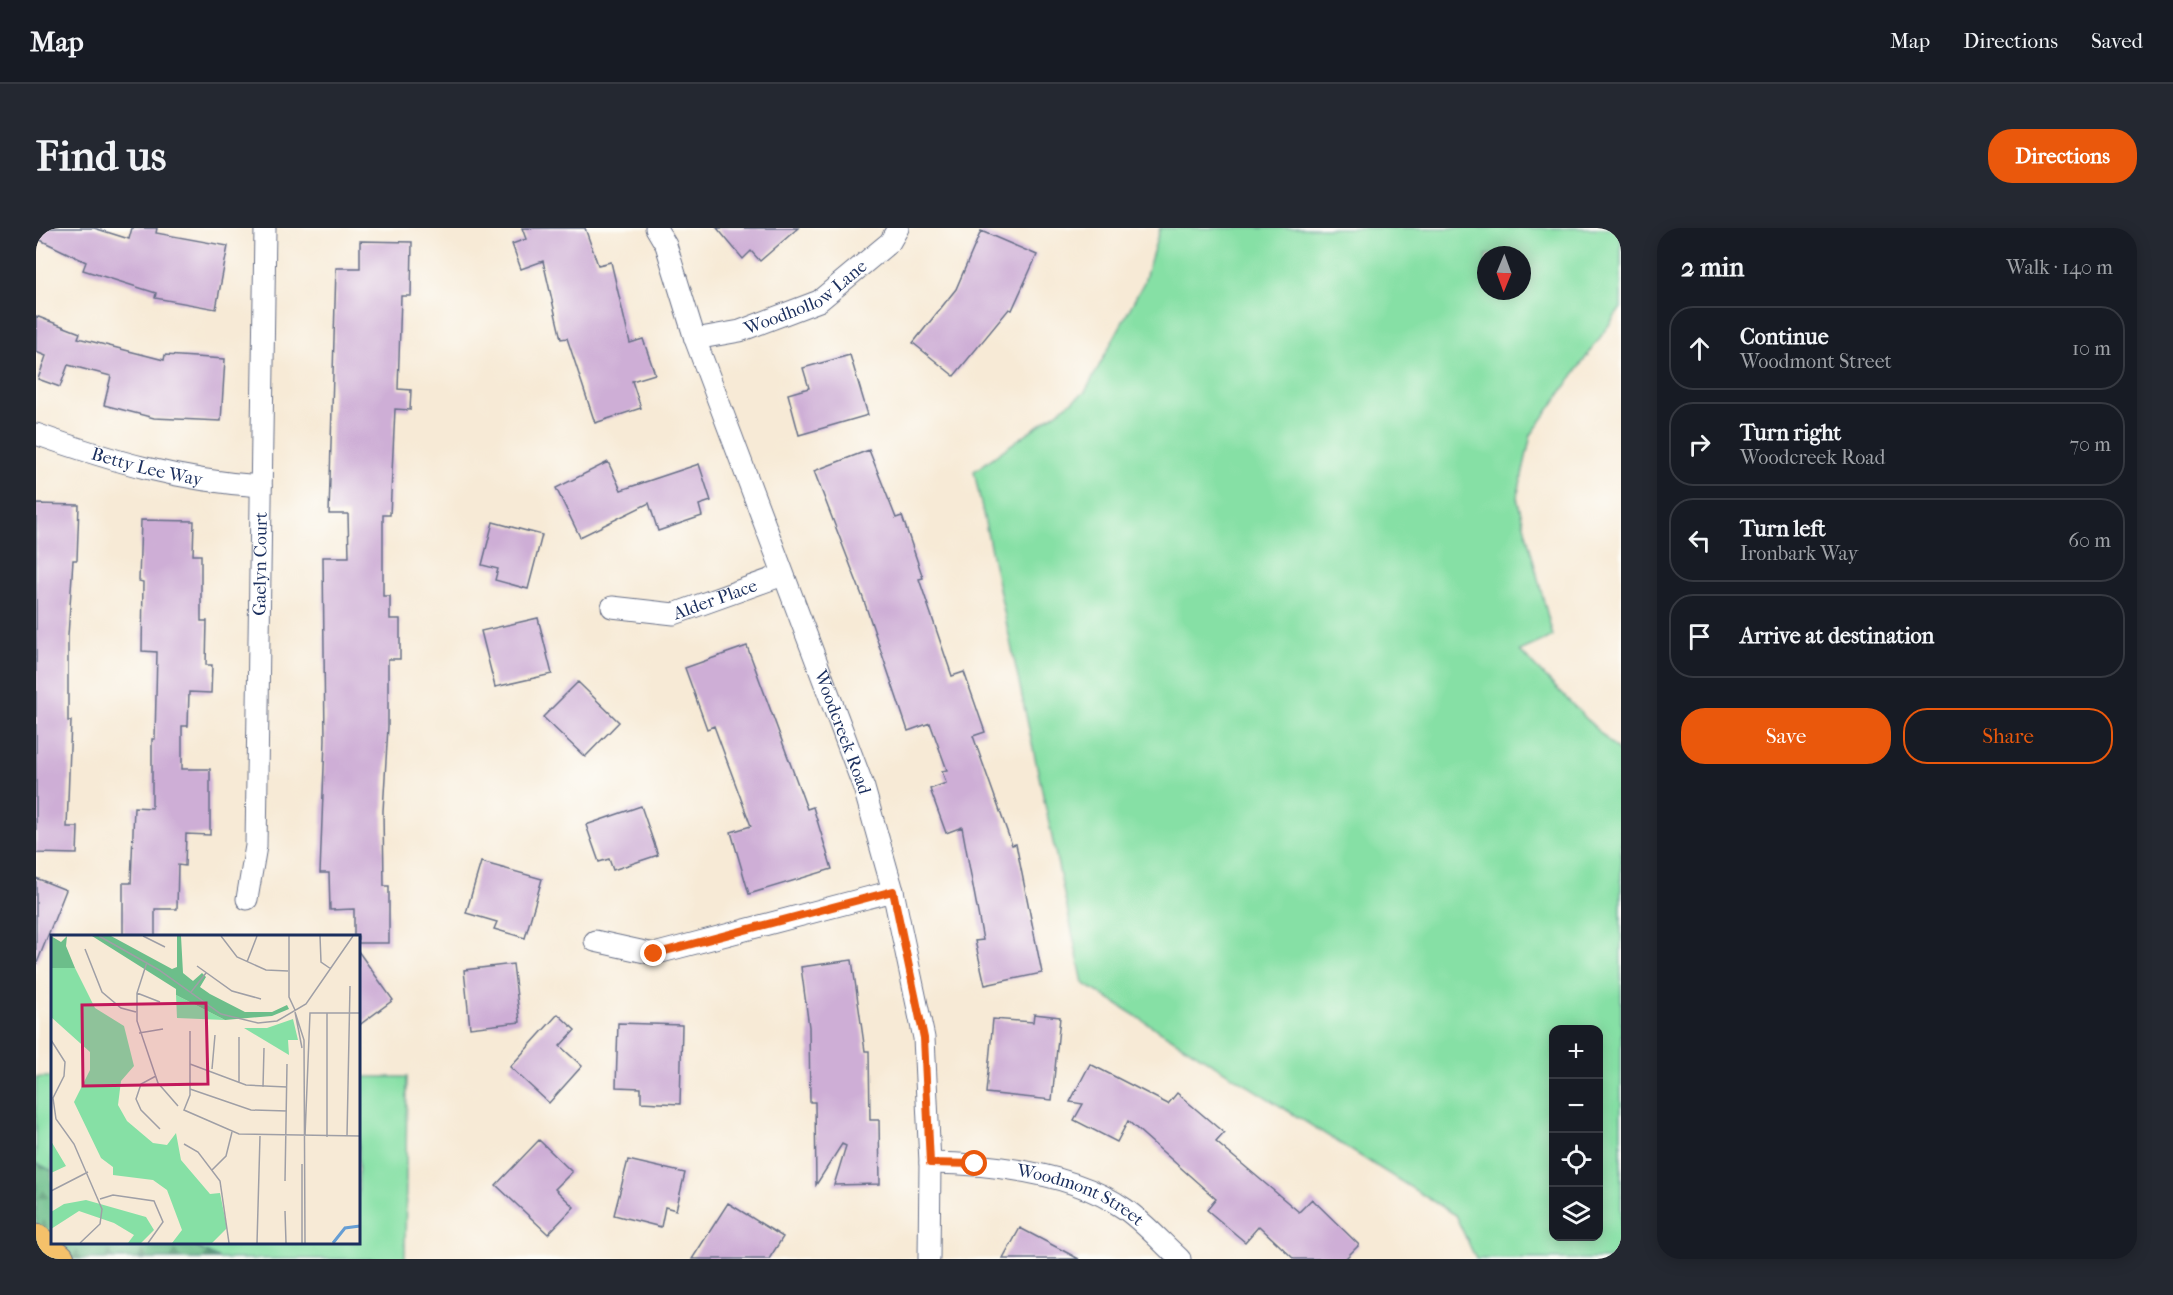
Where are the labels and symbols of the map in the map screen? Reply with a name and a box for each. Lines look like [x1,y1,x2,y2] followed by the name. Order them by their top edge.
[1477,246,1531,300] north arrow
[740,255,871,339] street label: Woodhollow Lane
[89,443,206,490] street label: Betty Lee Way
[249,511,271,616] street label: Gaelyn Court
[669,575,760,624] street label: Alder Place
[810,666,876,796] street label: Woodcreek Road
[51,935,360,1244] inset map
[640,940,666,966] route end
[961,1150,987,1176] route start
[1014,1159,1149,1231] street label: Woodmont Street

